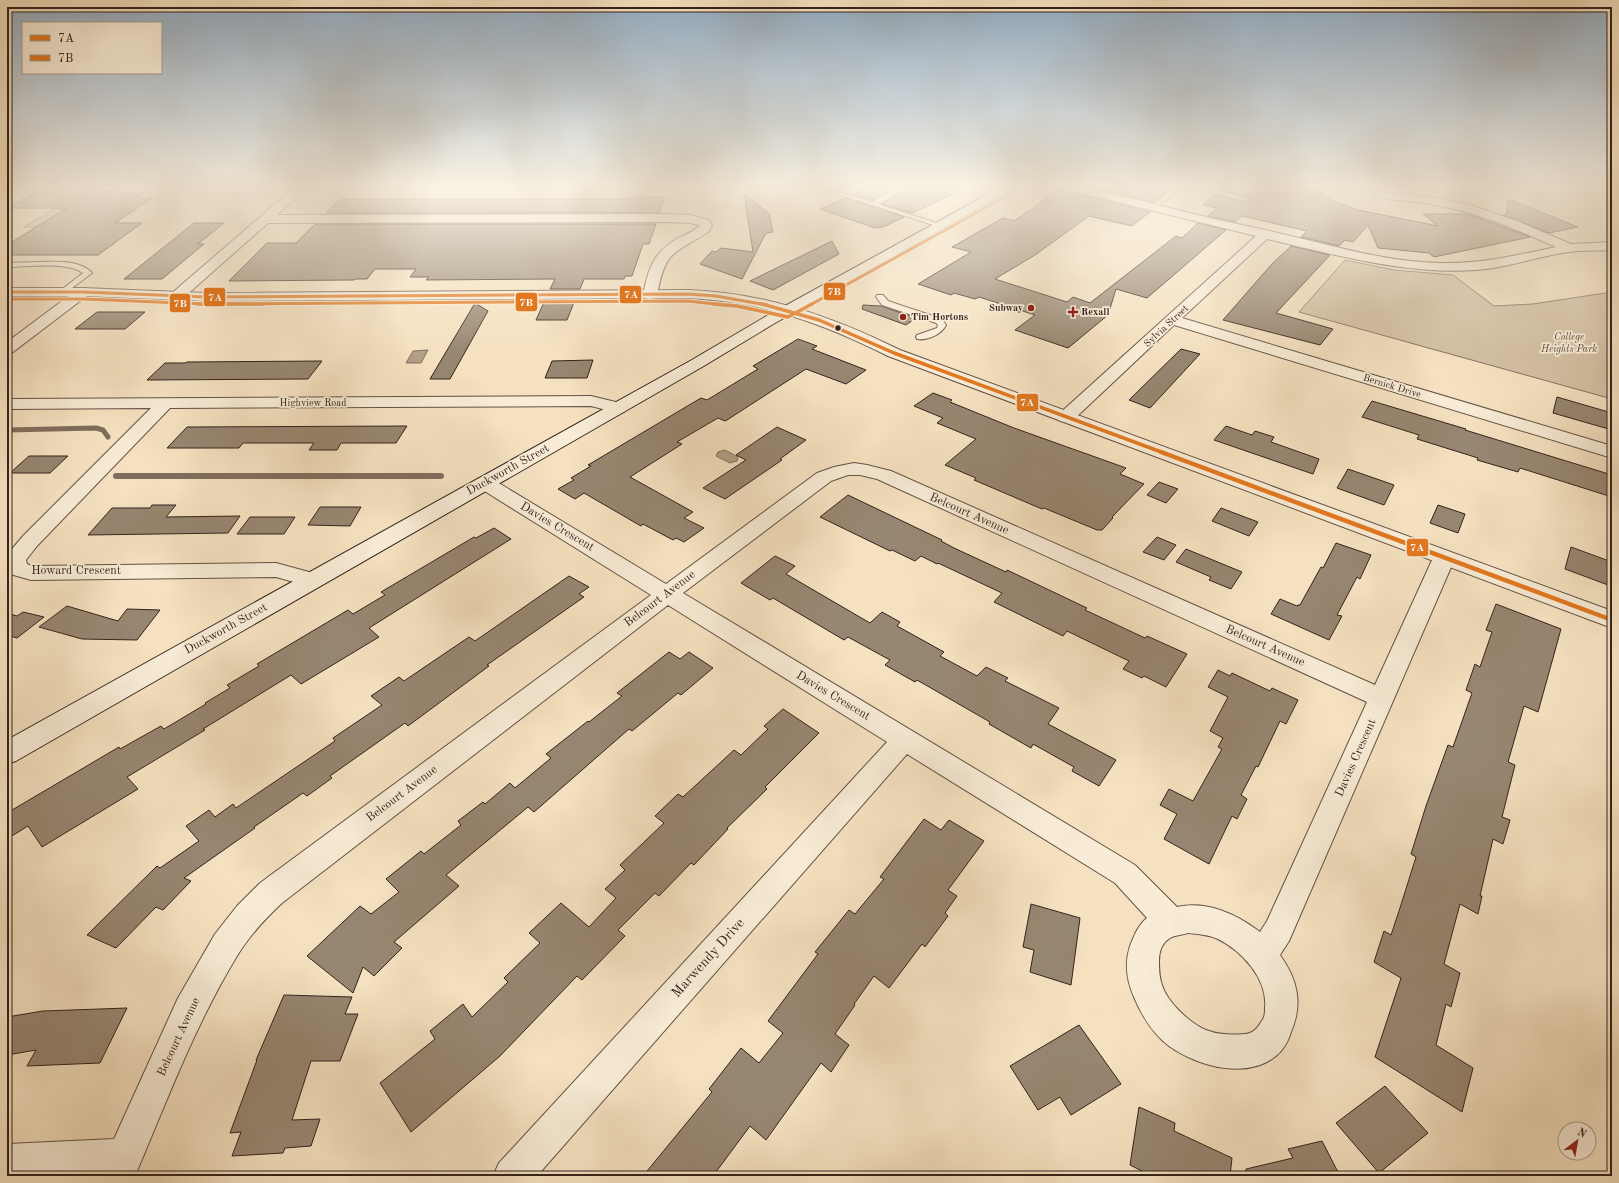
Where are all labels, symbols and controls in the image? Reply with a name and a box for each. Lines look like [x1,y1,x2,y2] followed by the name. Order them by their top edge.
[22,22,162,74] legend
[58,33,74,45] text: 7A
[58,53,73,65] text: 7B
[823,282,846,301] line badge: 7B
[619,285,642,304] line badge: 7A
[203,287,226,307] line badge: 7A
[827,287,841,298] text: 7B
[624,290,639,301] text: 7A
[515,292,538,312] line badge: 7B
[169,293,191,313] line badge: 7B
[208,293,223,304] text: 7A
[519,298,533,309] text: 7B
[173,299,187,310] text: 7B
[989,303,1023,313] place label: Subway
[1026,303,1036,313] marker: Subway
[1142,303,1190,349] street label: Sylvia Street
[1068,307,1078,317] marker: Rexall
[1081,307,1109,317] place label: Rexall
[898,312,908,322] marker: Tim Hortons
[911,312,968,322] place label: Tim Hortons
[833,323,843,333] unlabelled marker
[1540,332,1597,355] park label: College Heights Park
[1362,372,1423,400] street label: Bernick Drive
[1016,393,1039,412] line badge: 7A
[280,398,346,408] street label: Highview Road
[1020,398,1035,409] text: 7A
[465,442,551,498] street label: Duckworth Street
[928,491,1011,537] street label: Belcourt Avenue
[518,500,596,554] street label: Davies Crescent
[1406,538,1429,557] line badge: 7A
[1410,543,1425,554] text: 7A
[31,565,121,577] street label: Howard Crescent
[622,568,698,629] street label: Belcourt Avenue
[183,601,269,657] street label: Duckworth Street
[1224,623,1307,669] street label: Belcourt Avenue
[794,669,872,723] street label: Davies Crescent
[1333,717,1379,799] street label: Davies Crescent
[364,763,440,824] street label: Belcourt Avenue
[669,916,747,1000] street label: Marwendy Drive
[156,995,203,1078] street label: Belcourt Avenue
[1557,1121,1597,1161] north arrow
[1575,1127,1588,1141] text: N

